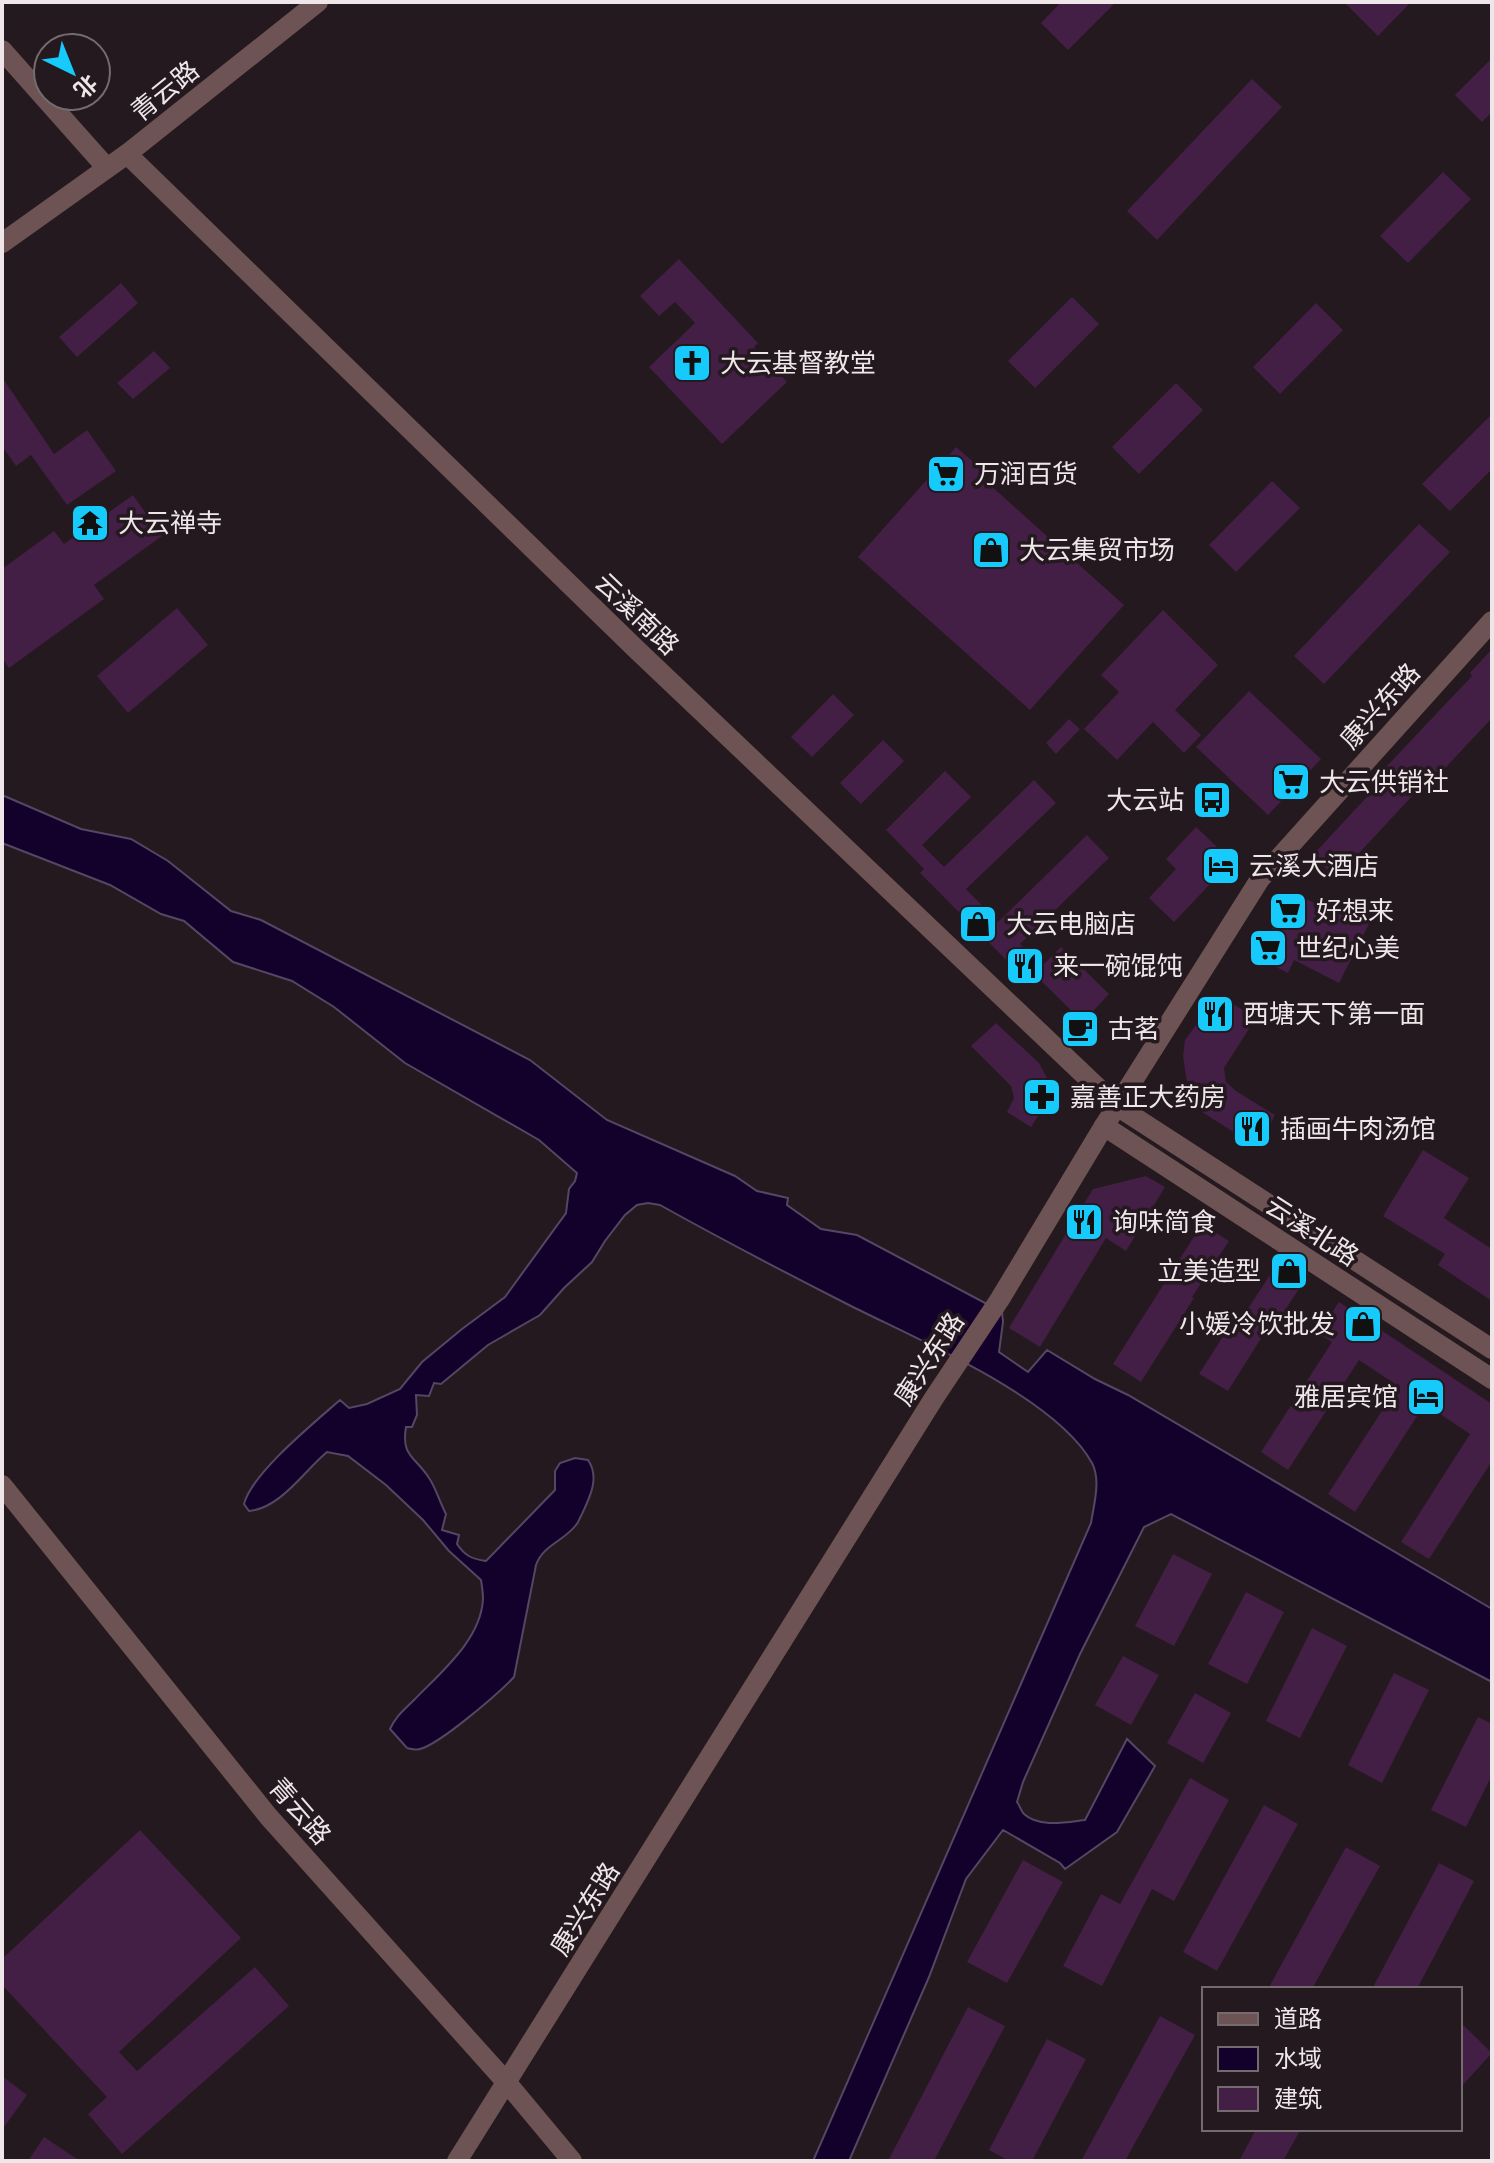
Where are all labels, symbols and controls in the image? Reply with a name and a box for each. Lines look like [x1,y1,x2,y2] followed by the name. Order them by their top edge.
[32,32,112,112] north arrow
[123,52,206,129] street label: 青云路
[68,69,105,106] text: 北
[671,342,713,384] church icon: 大云基督教堂
[720,344,876,380] place label: 大云基督教堂
[925,453,967,495] supermarket icon: 万润百货
[974,455,1078,491] place label: 万润百货
[69,502,111,544] temple icon: 大云禅寺
[118,504,222,540] place label: 大云禅寺
[970,529,1012,571] shop icon: 大云集贸市场
[1019,531,1175,567] place label: 大云集贸市场
[588,564,688,662] street label: 云溪南路
[1331,655,1427,756] street label: 康兴东路
[1270,761,1312,803] supermarket icon: 大云供销社
[1319,763,1449,799] place label: 大云供销社
[1191,779,1233,821] bus stop icon: 大云站
[1106,781,1184,817] place label: 大云站
[1200,845,1242,887] hotel icon: 云溪大酒店
[1249,847,1379,883] place label: 云溪大酒店
[1267,890,1309,932] supermarket icon: 好想来
[1316,892,1394,928] place label: 好想来
[957,903,999,945] shop icon: 大云电脑店
[1006,905,1136,941] place label: 大云电脑店
[1247,927,1289,969] supermarket icon: 世纪心美
[1296,929,1400,965] place label: 世纪心美
[1004,945,1046,987] restaurant icon: 来一碗馄饨
[1053,947,1183,983] place label: 来一碗馄饨
[1194,993,1236,1035] restaurant icon: 西塘天下第一面
[1243,995,1425,1031] place label: 西塘天下第一面
[1059,1008,1101,1050] cafe icon: 古茗
[1108,1010,1160,1046] place label: 古茗
[1021,1076,1063,1118] pharmacy icon: 嘉善正大药房
[1070,1078,1226,1114] place label: 嘉善正大药房
[1231,1108,1273,1150] restaurant icon: 插画牛肉汤馆
[1280,1110,1436,1146] place label: 插画牛肉汤馆
[1259,1187,1366,1274] street label: 云溪北路
[1063,1201,1105,1243] restaurant icon: 询味简食
[1112,1203,1216,1239] place label: 询味简食
[1268,1250,1310,1292] shop icon: 立美造型
[1157,1252,1261,1288] place label: 立美造型
[1342,1303,1384,1345] shop icon: 小媛冷饮批发
[885,1305,972,1412] street label: 康兴东路
[1179,1305,1335,1341] place label: 小媛冷饮批发
[1405,1376,1447,1418] hotel icon: 雅居宾馆
[1294,1378,1398,1414] place label: 雅居宾馆
[262,1769,340,1852] street label: 青云路
[541,1855,627,1962] street label: 康兴东路
[1202,1987,1462,2131] legend
[1274,2001,1322,2034] text: 道路
[1274,2041,1322,2074] text: 水域
[1274,2081,1322,2114] text: 建筑

